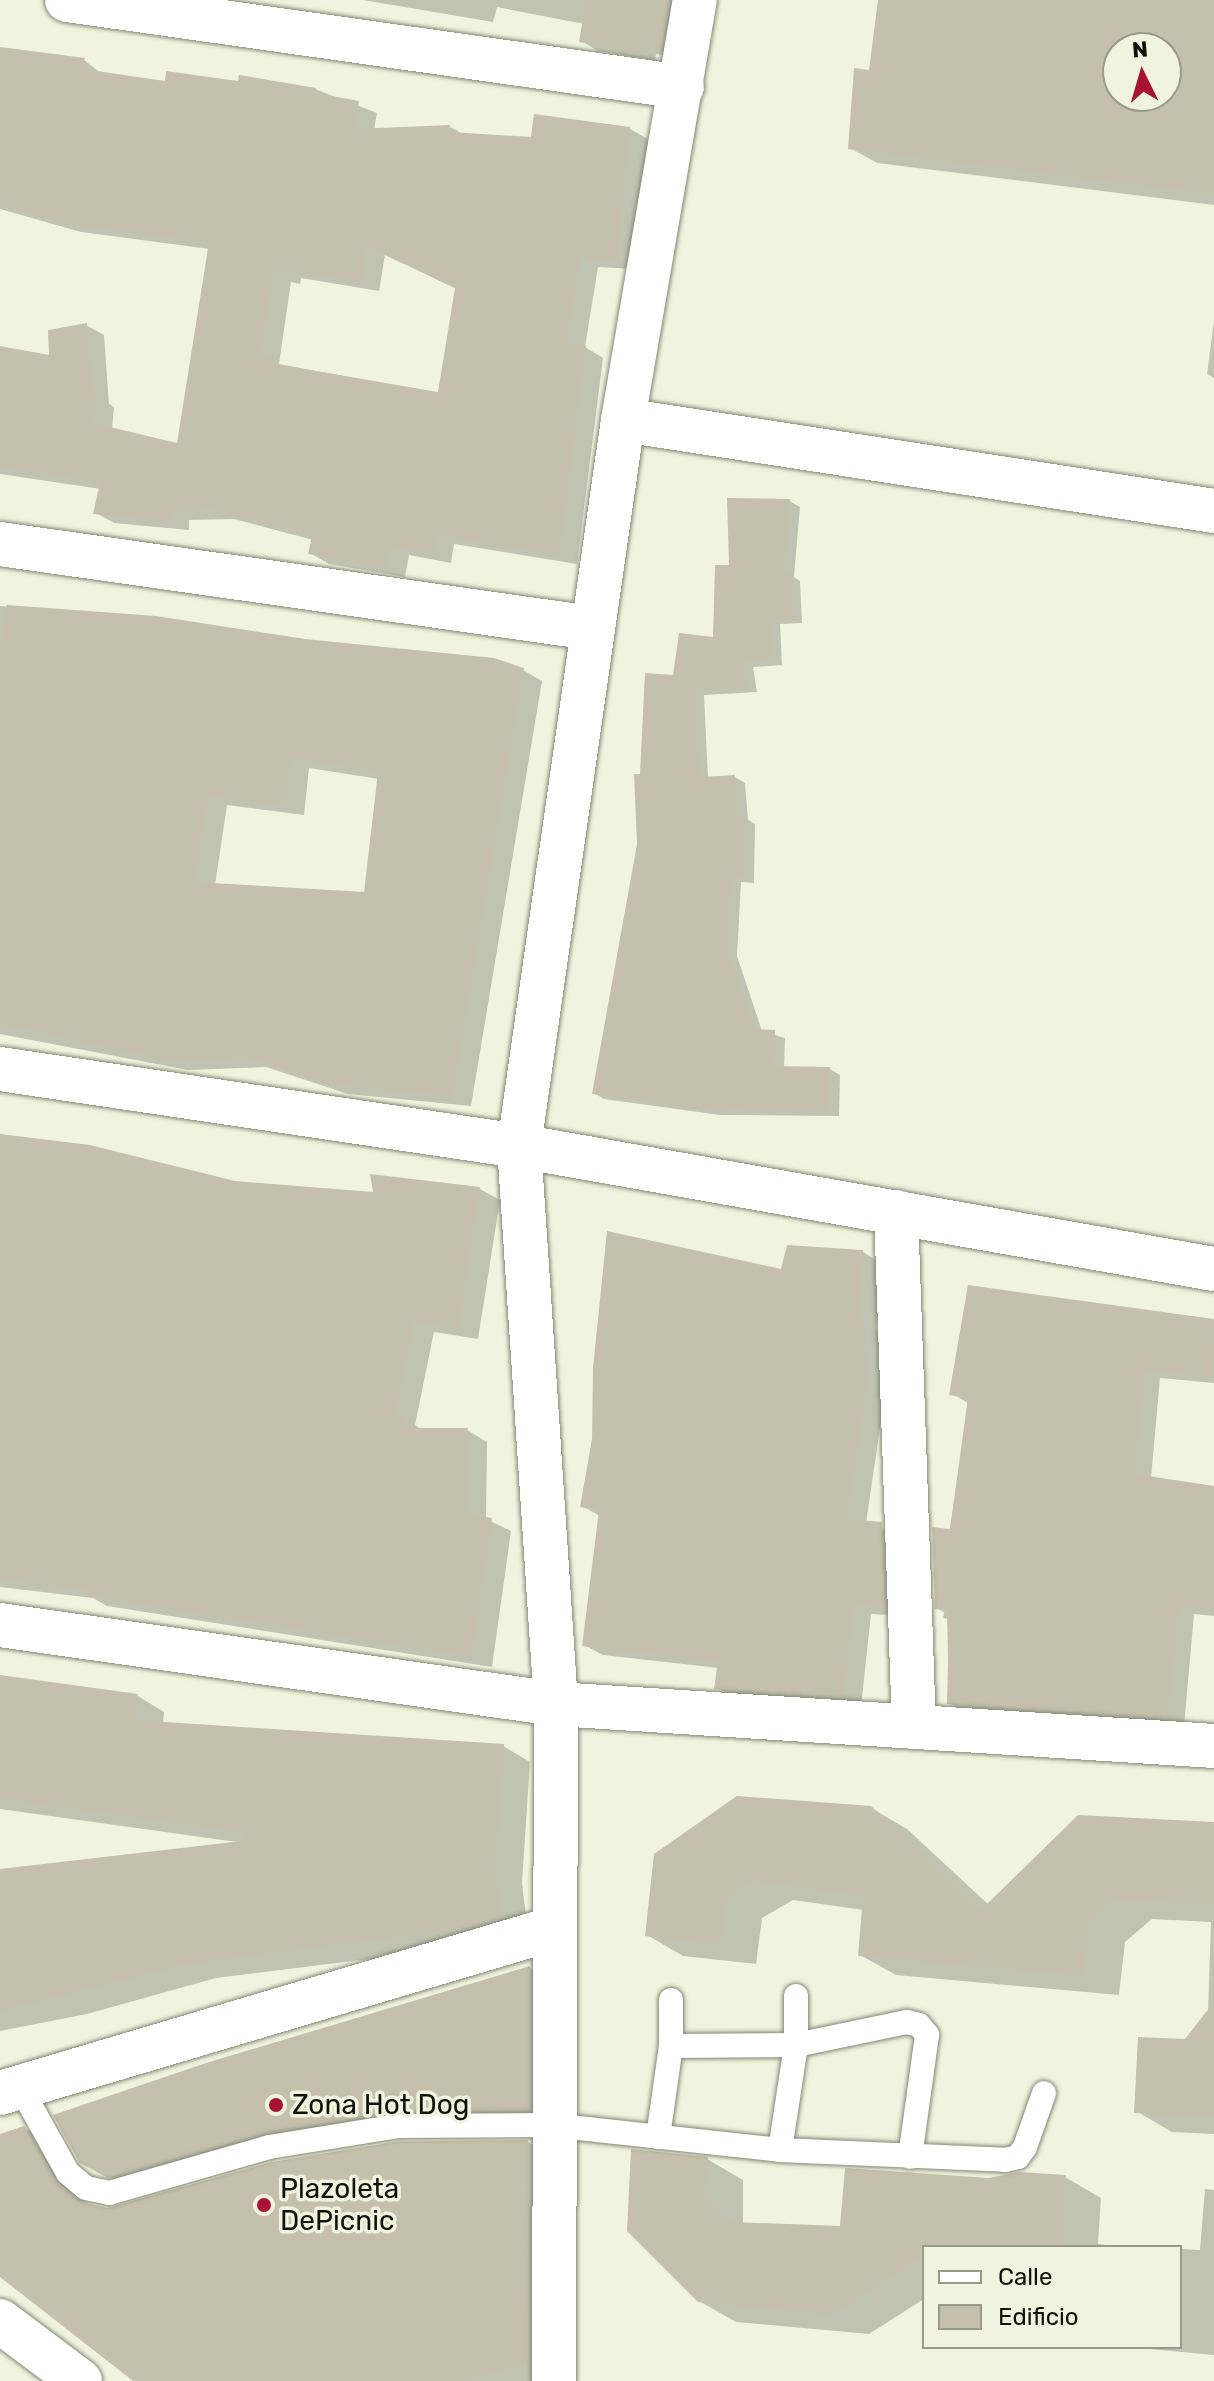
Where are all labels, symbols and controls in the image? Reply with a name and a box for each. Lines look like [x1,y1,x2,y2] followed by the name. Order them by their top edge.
[1102,32,1182,112] north arrow
[1131,35,1149,64] text: N
[292,2088,470,2122] place label: Zona Hot Dog
[267,2096,285,2114] marker: Zona Hot Dog
[280,2172,399,2238] place label: Plazoleta DePicnic
[255,2196,273,2214] marker: Plazoleta DePicnic
[922,2245,1182,2349] legend
[998,2263,1052,2291] text: Calle
[998,2303,1079,2331] text: Edificio

